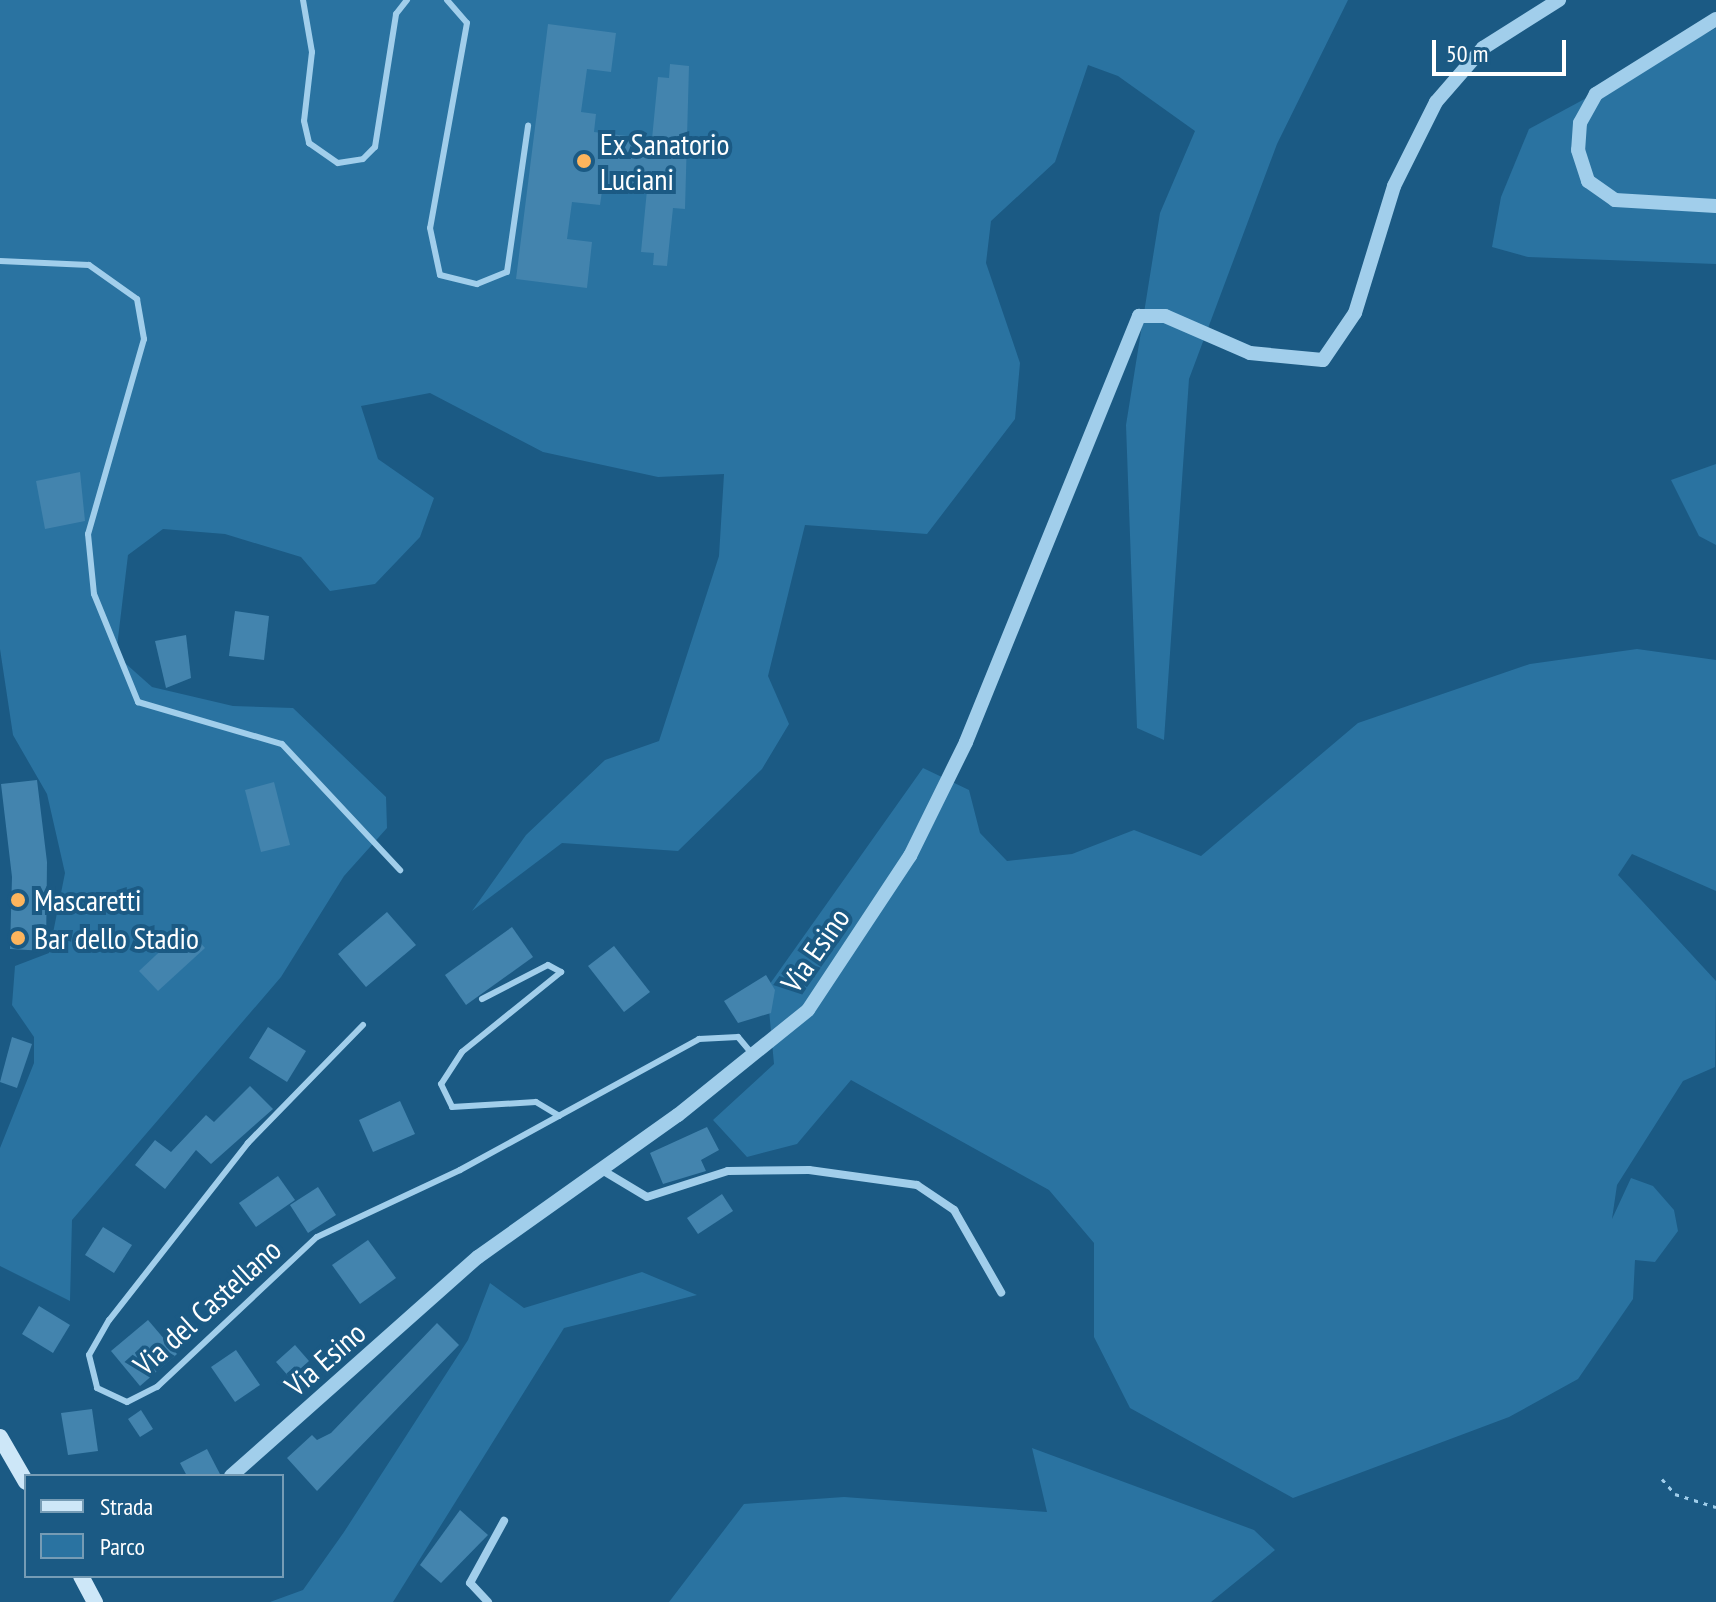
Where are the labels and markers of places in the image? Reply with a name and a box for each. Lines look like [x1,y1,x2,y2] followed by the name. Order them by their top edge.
[600,126,730,196] place label: Ex Sanatorio Luciani
[575,152,593,170] marker: Ex Sanatorio Luciani
[34,882,142,918] place label: Mascaretti
[9,891,27,909] marker: Mascaretti
[34,920,199,956] place label: Bar dello Stadio
[9,929,27,947] marker: Bar dello Stadio

